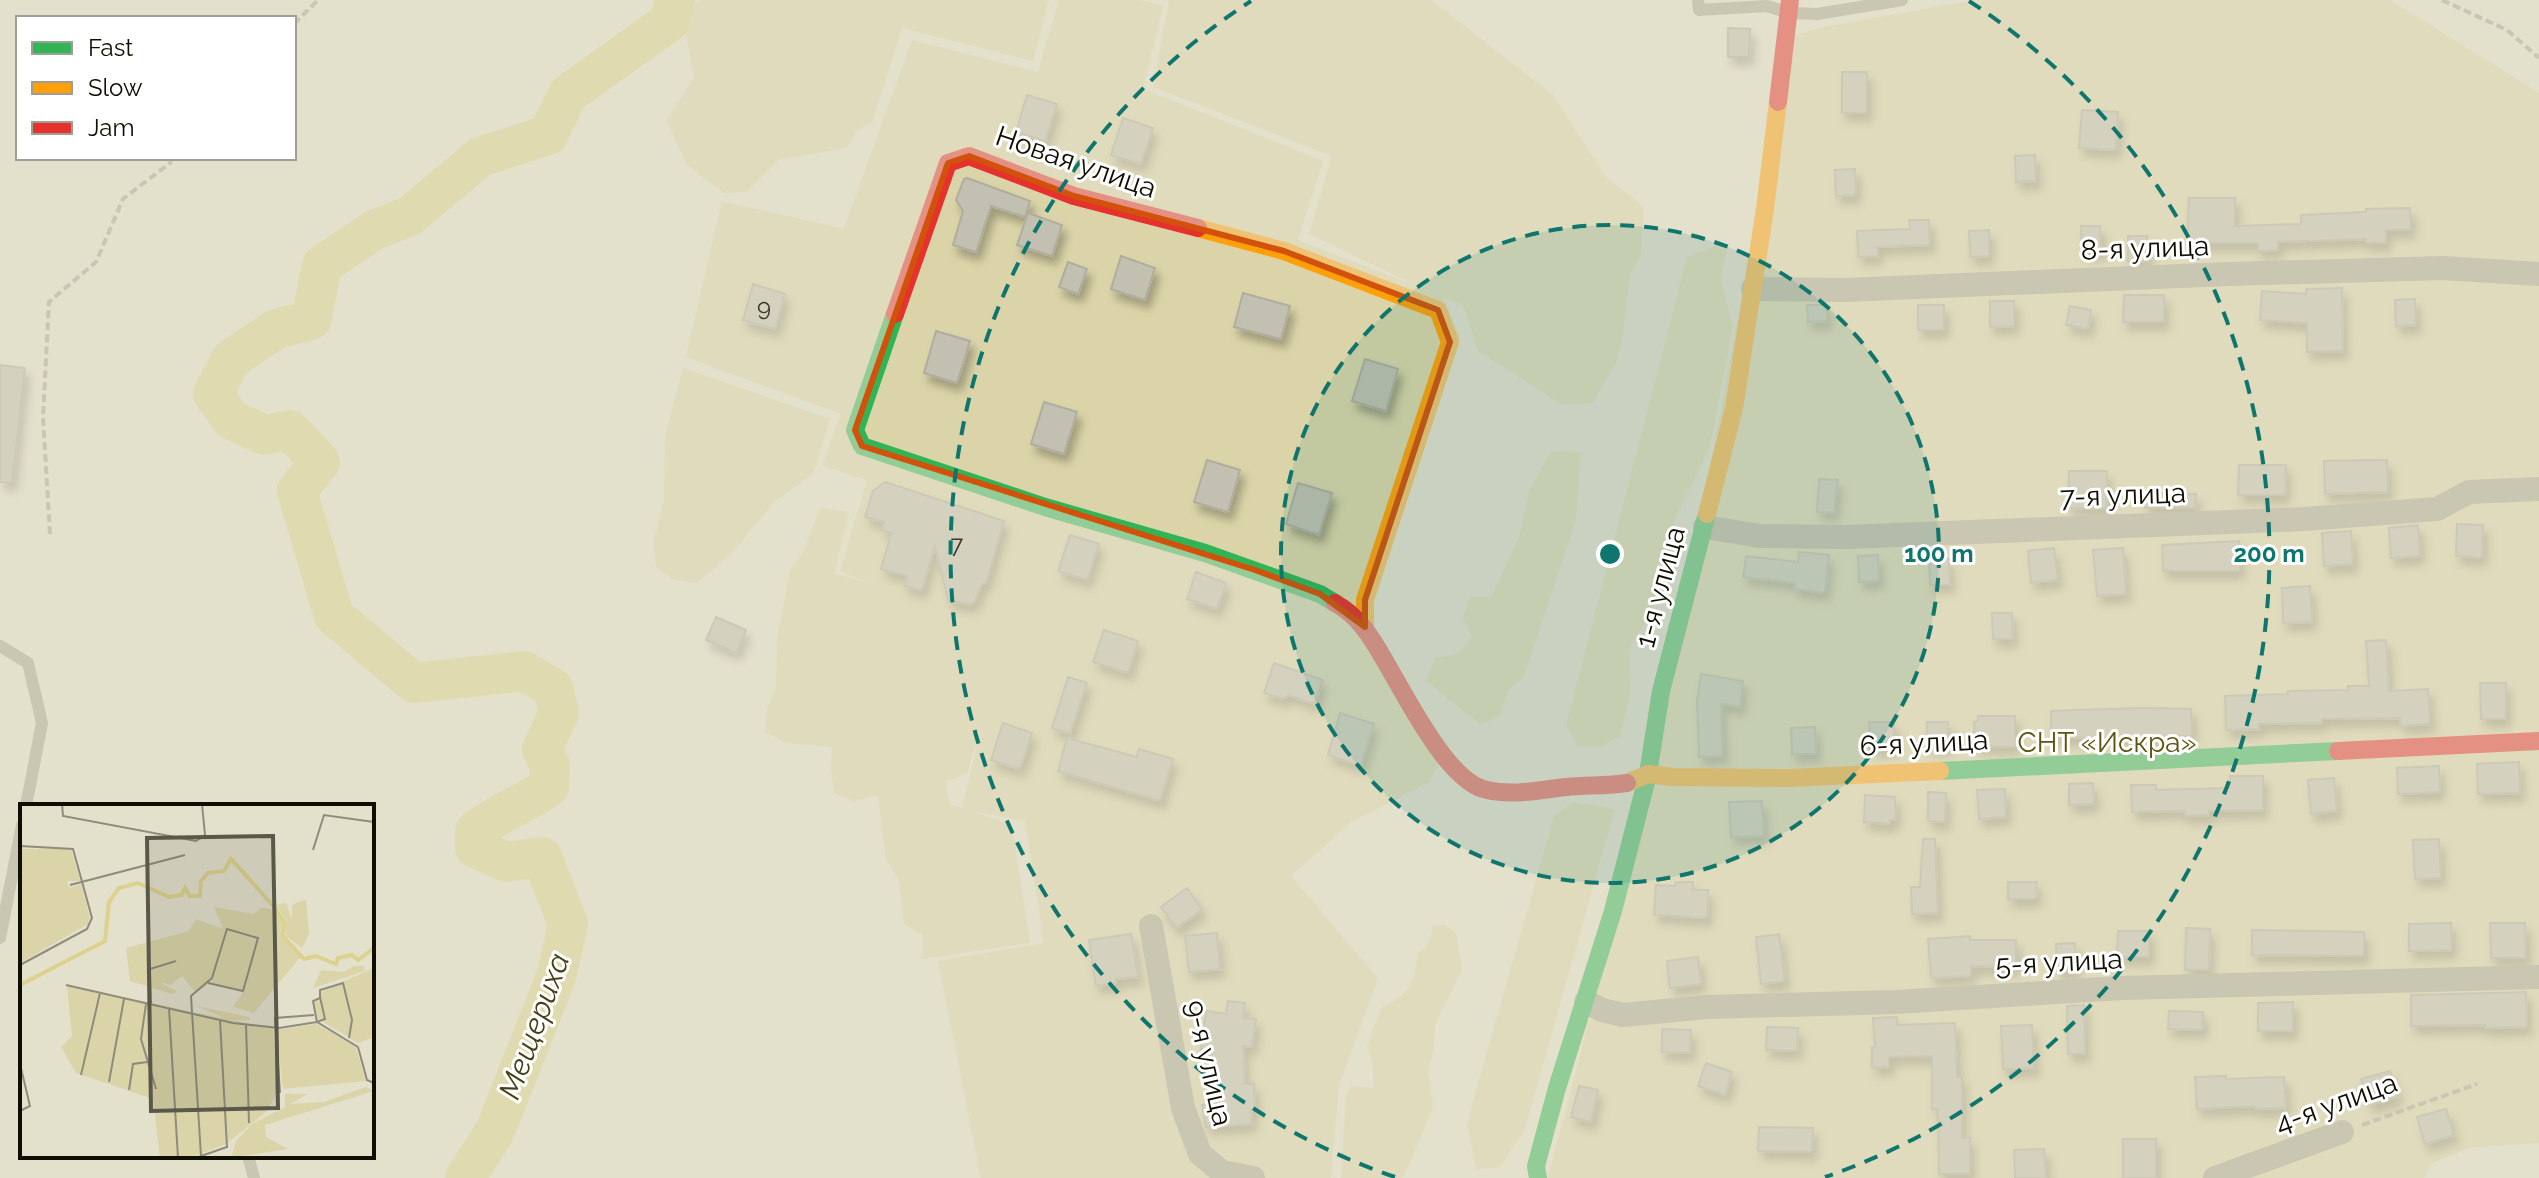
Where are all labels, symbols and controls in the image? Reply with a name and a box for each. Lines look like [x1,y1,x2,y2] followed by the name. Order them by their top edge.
[16,16,296,160] legend
[88,33,133,62] text: Fast
[88,73,143,102] text: Slow
[88,113,134,142] text: Jam
[991,119,1161,205] street label: Новая улица
[2080,229,2210,267] street label: 8-я улица
[757,293,771,322] house number: 9
[2059,476,2187,514] street label: 7-я улица
[1628,523,1692,651] street label: 1-я улица
[951,530,964,559] house number: 7
[1904,539,1974,568] text: 100 m
[2233,539,2305,568] text: 200 m
[1596,540,1624,568] centre of rings
[1859,723,1989,763] street label: 6-я улица
[2017,726,2197,759] park label: СНТ «Искра»
[20,804,374,1158] inset map
[1995,942,2123,982] street label: 5-я улица
[491,948,577,1104] water label: Мещериха
[1178,997,1240,1129] street label: 9-я улица
[2271,1066,2401,1140] street label: 4-я улица

